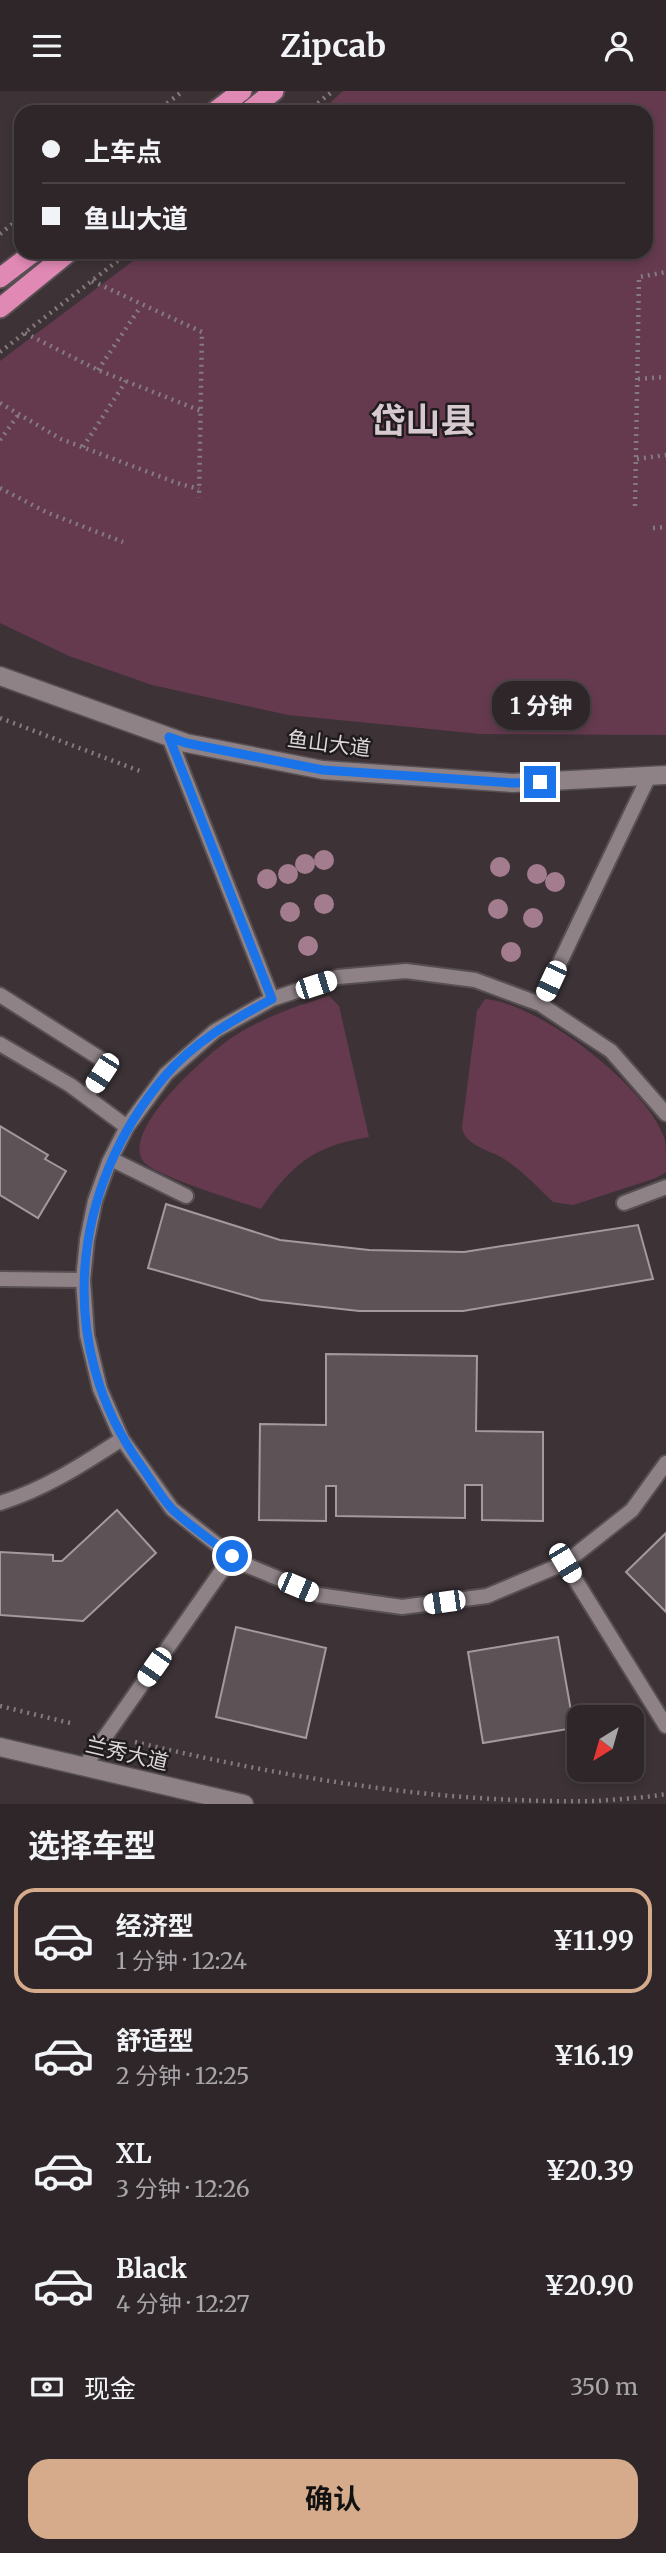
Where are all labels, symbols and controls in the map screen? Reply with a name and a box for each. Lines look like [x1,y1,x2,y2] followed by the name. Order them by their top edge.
[280,26,386,66] text: Zipcab
[28,27,66,65] icon: menu
[600,27,638,65] icon: person
[84,135,162,168] text: 上车点
[84,202,188,235] text: 鱼山大道
[370,399,476,443] district label: 岱山县
[491,681,589,729] callout: 1 分钟
[510,691,572,720] text: 1 分钟
[286,725,372,762] street label: 鱼山大道
[524,766,556,798] route end
[533,958,570,1004] car
[293,969,340,1001] car
[82,1050,123,1096] car
[216,1540,248,1572] route start
[546,1540,585,1586] car
[275,1569,322,1605] car
[422,1589,467,1615] car
[134,1644,175,1690] car
[567,1705,644,1781] north arrow
[567,1705,644,1782] map controls
[83,1731,171,1776] street label: 兰秀大道
[28,1826,156,1866] text: 选择车型
[32,1909,95,1972] icon: car
[116,1909,194,1942] text: 经济型
[553,1924,634,1957] text: ¥11.99
[116,1946,247,1975] text: 1 分钟 · 12:24
[32,2024,95,2087] icon: car
[116,2024,194,2057] text: 舒适型
[553,2039,634,2072] text: ¥16.19
[116,2061,249,2090] text: 2 分钟 · 12:25
[116,2137,152,2170] text: XL
[32,2139,95,2202] icon: car
[545,2154,634,2187] text: ¥20.39
[116,2174,250,2203] text: 3 分钟 · 12:26
[116,2252,187,2285] text: Black
[32,2254,95,2317] icon: car
[544,2269,634,2302] text: ¥20.90
[116,2289,250,2318] text: 4 分钟 · 12:27
[28,2368,66,2406] icon: cash
[84,2372,136,2405] text: 现金
[570,2372,638,2401] text: 350 m
[28,2459,638,2539] button: 确认

